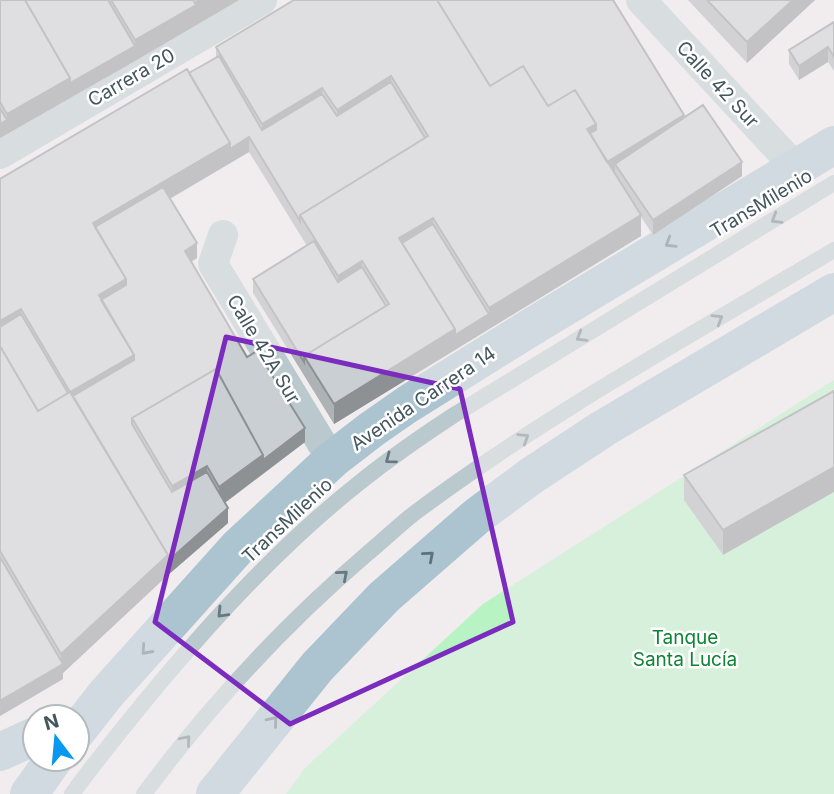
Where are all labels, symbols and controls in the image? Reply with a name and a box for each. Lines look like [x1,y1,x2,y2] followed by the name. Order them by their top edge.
[672,36,764,132] street label: Calle 42 Sur
[84,43,179,112] street label: Carrera 20
[706,164,816,243] street label: TransMilenio
[770,210,783,223] one-way arrow
[665,235,678,248] one-way arrow
[222,291,305,408] street label: Calle 42A Sur
[710,315,723,328] one-way arrow
[576,328,589,341] one-way arrow
[346,341,500,455] street label: Avenida Carrera 14
[516,433,529,446] one-way arrow
[385,451,397,464] one-way arrow
[237,473,337,568] street label: TransMilenio
[421,552,434,565] one-way arrow
[334,571,347,583] one-way arrow
[218,605,231,618] one-way arrow
[633,626,737,671] park label: Tanque Santa Lucía
[142,642,154,655] one-way arrow
[21,703,91,773] north arrow
[41,709,62,735] text: N
[265,717,277,730] one-way arrow
[178,736,191,748] one-way arrow

